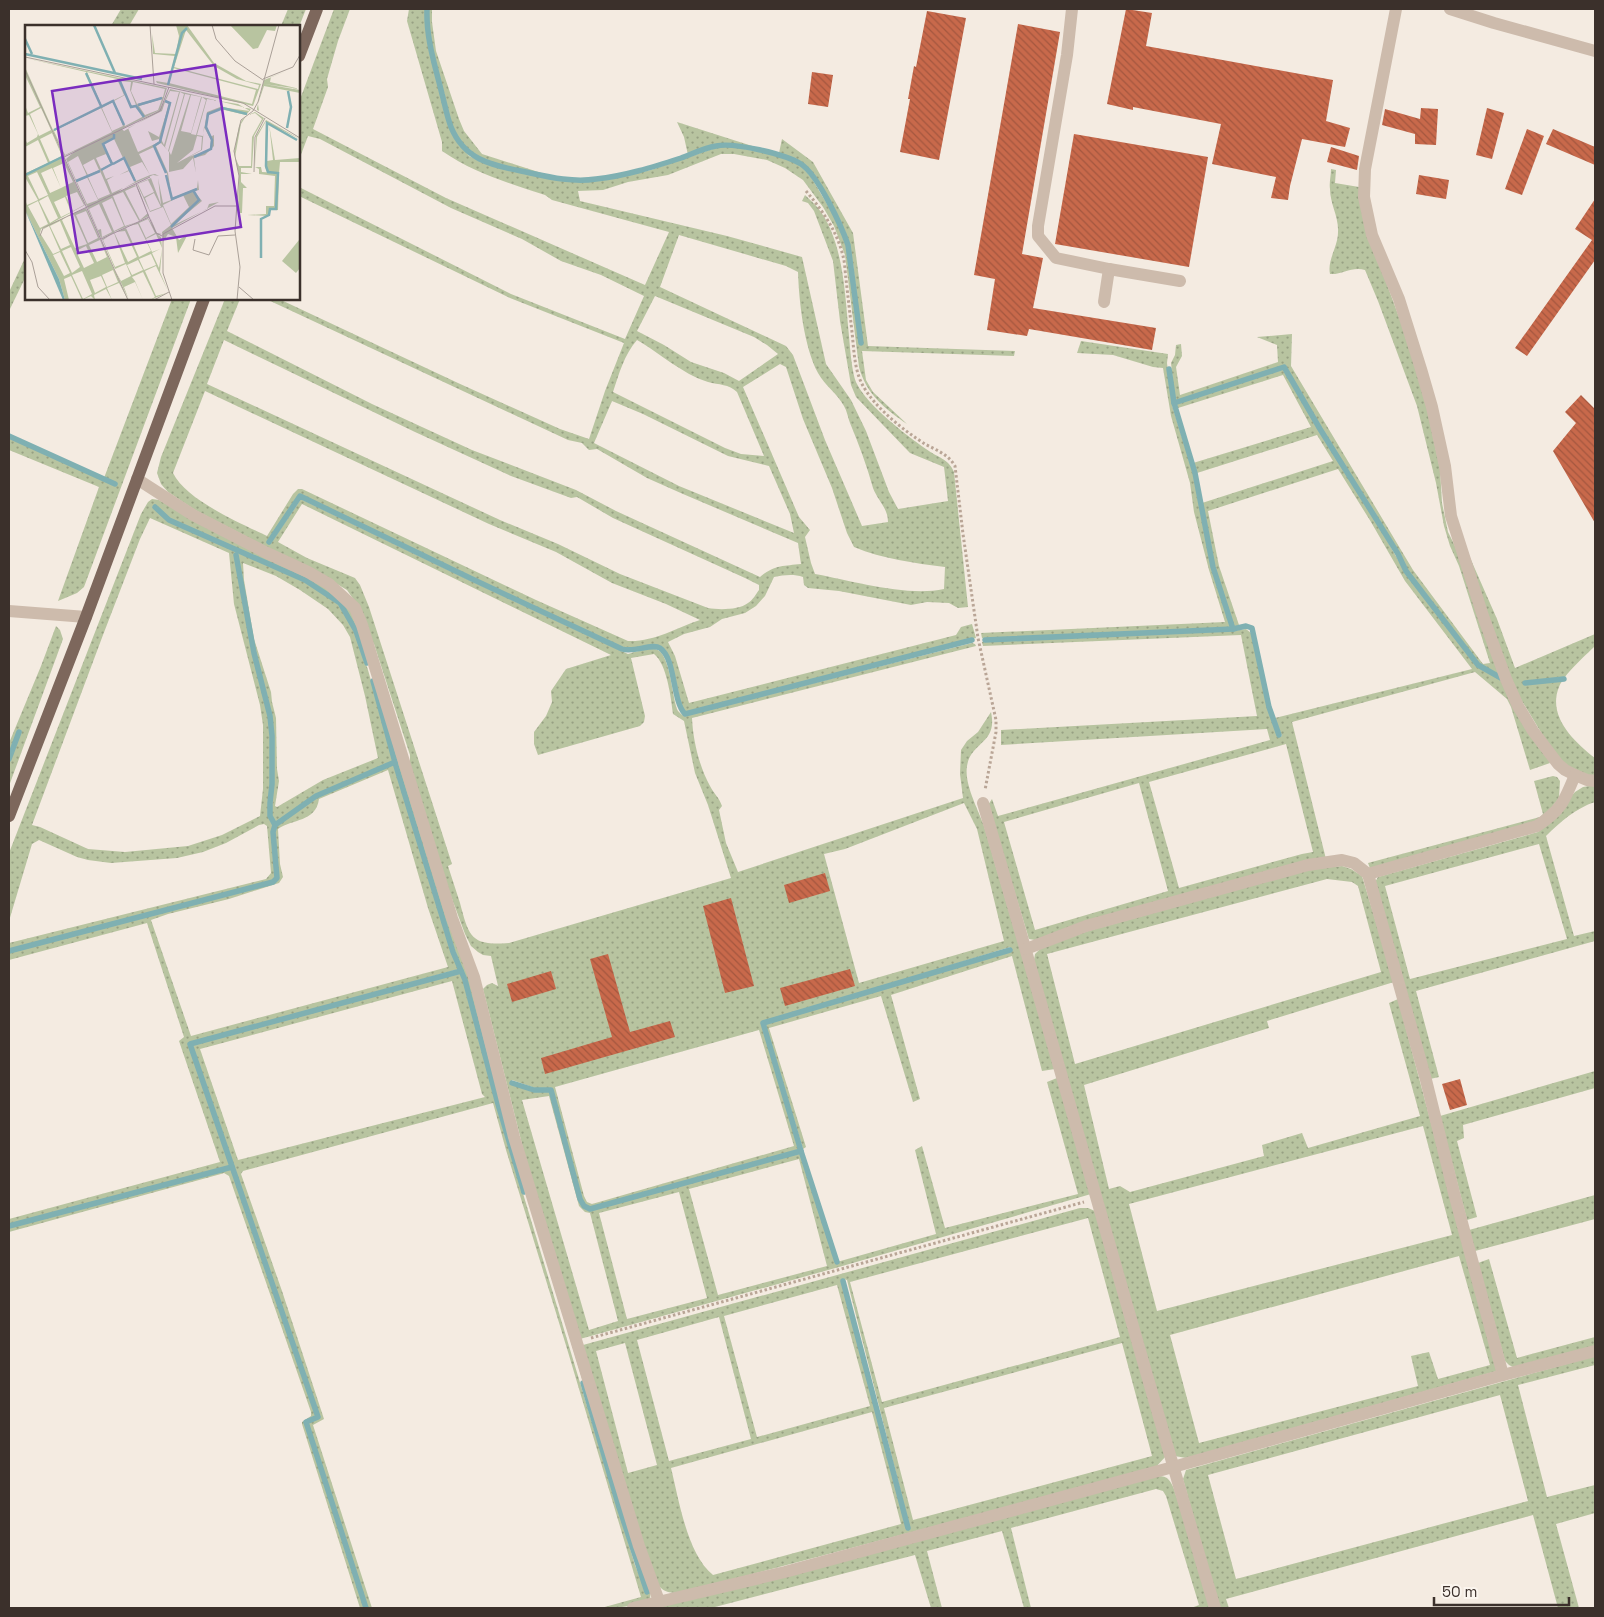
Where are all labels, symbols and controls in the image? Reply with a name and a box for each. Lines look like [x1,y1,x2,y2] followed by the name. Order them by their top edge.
[25,25,300,300] inset map
[1434,1574,1569,1606] scale bar
[1442,1582,1477,1601] text: 50 m

